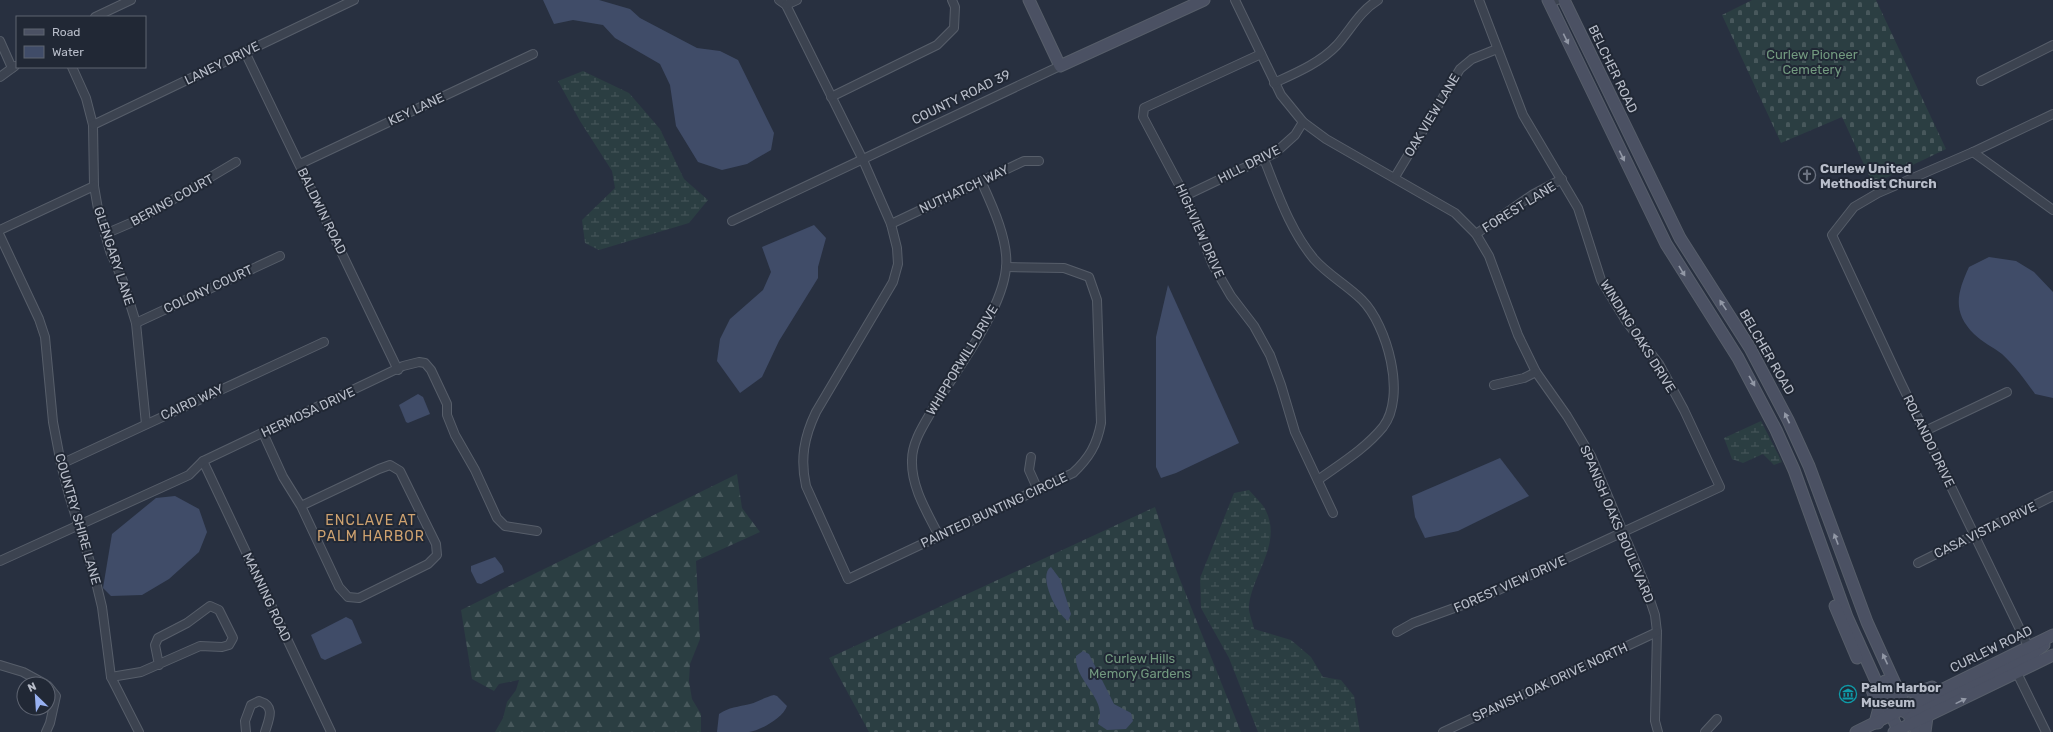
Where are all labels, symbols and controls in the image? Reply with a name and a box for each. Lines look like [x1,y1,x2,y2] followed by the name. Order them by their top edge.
[16,16,146,68] legend
[1585,23,1641,115] street label: BELCHER ROAD
[52,25,80,39] text: Road
[1563,33,1569,44] one-way arrow
[182,38,262,88] street label: LANEY DRIVE
[52,45,84,59] text: Water
[1766,47,1858,77] park label: Curlew Pioneer Cemetery
[909,66,1013,127] street label: COUNTY ROAD 39
[1401,71,1463,159] street label: OAK VIEW LANE
[386,90,446,128] street label: KEY LANE
[1215,142,1283,186] street label: HILL DRIVE
[1619,150,1625,162] one-way arrow
[917,161,1012,216] street label: NUTHATCH WAY
[1820,161,1937,191] place label: Curlew United Methodist Church
[295,165,349,257] street label: BALDWIN ROAD
[1797,165,1817,185] church icon: Curlew United Methodist Church
[128,171,216,229] street label: BERING COURT
[1479,178,1559,236] street label: FOREST LANE
[1172,181,1228,281] street label: HIGHVIEW DRIVE
[91,205,137,307] street label: GLENGARY LANE
[161,262,255,316] street label: COLONY COURT
[1679,265,1686,277] one-way arrow
[1597,277,1679,395] street label: WINDING OAKS DRIVE
[1719,300,1727,311] one-way arrow
[923,302,1001,418] street label: WHIPPORWILL DRIVE
[1736,307,1798,397] street label: BELCHER ROAD
[1748,375,1755,387] one-way arrow
[158,381,226,423] street label: CAIRD WAY
[259,384,357,440] street label: HERMOSA DRIVE
[1900,392,1958,490] street label: ROLANDO DRIVE
[1784,413,1790,424] one-way arrow
[1577,443,1657,605] street label: SPANISH OAKS BOULEVARD
[52,452,104,587] street label: COUNTRY SHIRE LANE
[918,469,1070,551] street label: PAINTED BUNTING CIRCLE
[1931,499,2039,561] street label: CASA VISTA DRIVE
[317,512,425,545] district label: ENCLAVE AT PALM HARBOR
[1832,532,1838,544] one-way arrow
[240,550,294,644] street label: MANNING ROAD
[1451,552,1569,616] street label: FOREST VIEW DRIVE
[1947,623,2035,675] street label: CURLEW ROAD
[1470,639,1630,725] street label: SPANISH OAK DRIVE NORTH
[1089,651,1191,681] park label: Curlew Hills Memory Gardens
[1882,653,1888,665] one-way arrow
[16,676,56,716] north arrow
[26,680,38,695] text: N
[1861,680,1941,710] place label: Palm Harbor Museum
[1838,684,1858,704] museum icon: Palm Harbor Museum
[1955,697,1966,704] one-way arrow

